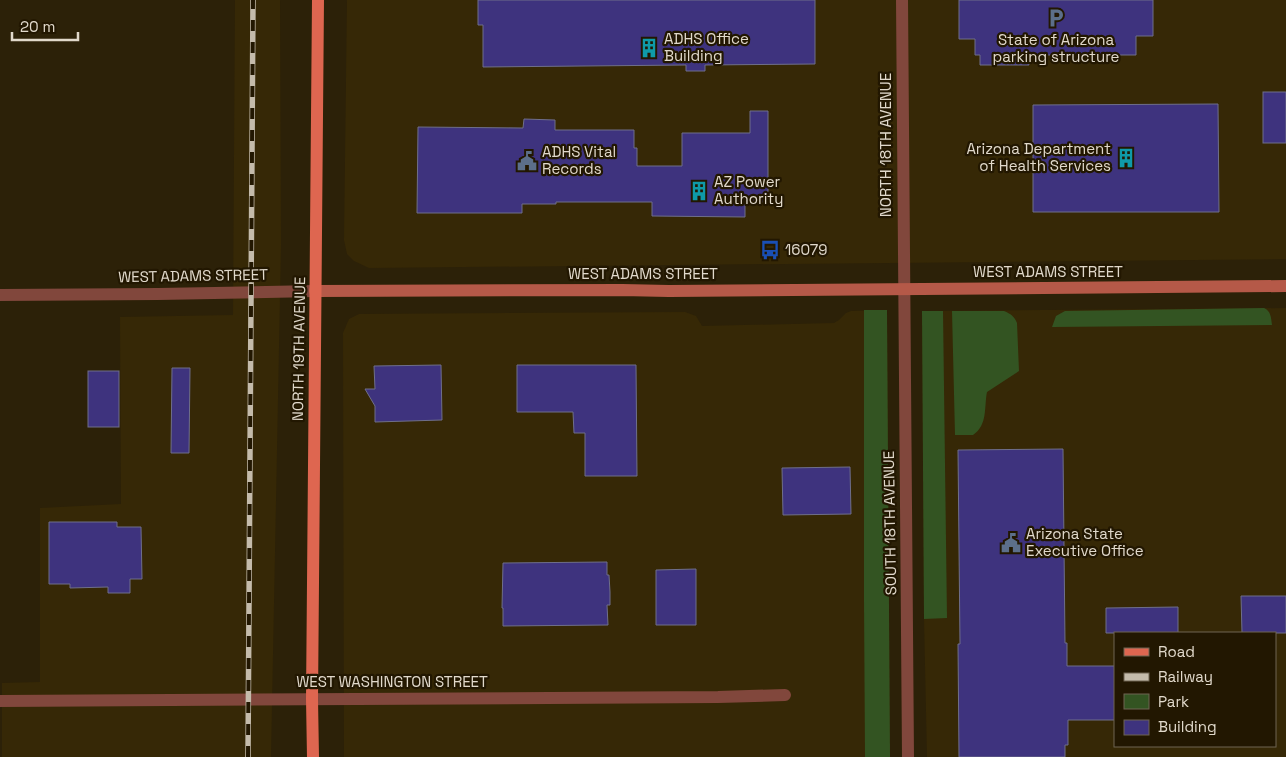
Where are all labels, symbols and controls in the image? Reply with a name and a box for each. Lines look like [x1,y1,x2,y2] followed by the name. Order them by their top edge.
[1045,7,1067,29] parking icon: State of Arizona parking structure
[12,10,79,42] scale bar
[20,17,55,36] text: 20 m
[664,29,749,65] place label: ADHS Office Building
[993,30,1120,66] place label: State of Arizona parking structure
[638,37,660,59] building icon: ADHS Office Building
[876,73,895,217] street label: NORTH 18TH AVENUE
[966,139,1111,175] place label: Arizona Department of Health Services
[542,142,616,178] place label: ADHS Vital Records
[1115,147,1137,169] building icon: Arizona Department of Health Services
[516,150,538,172] public building icon: ADHS Vital Records
[714,172,783,208] place label: AZ Power Authority
[688,180,710,202] building icon: AZ Power Authority
[759,239,781,261] bus stop icon: 16079
[785,240,827,259] place label: 16079
[973,262,1123,281] street label: WEST ADAMS STREET
[568,264,718,283] street label: WEST ADAMS STREET
[118,265,268,286] street label: WEST ADAMS STREET
[288,277,309,421] street label: NORTH 19TH AVENUE
[879,451,900,595] street label: SOUTH 18TH AVENUE
[1026,524,1144,560] place label: Arizona State Executive Office
[1000,532,1022,554] public building icon: Arizona State Executive Office
[1114,632,1276,747] legend
[1158,642,1195,661] text: Road
[1158,667,1213,686] text: Railway
[296,672,488,691] street label: WEST WASHINGTON STREET
[1158,692,1189,711] text: Park
[1158,717,1217,736] text: Building

